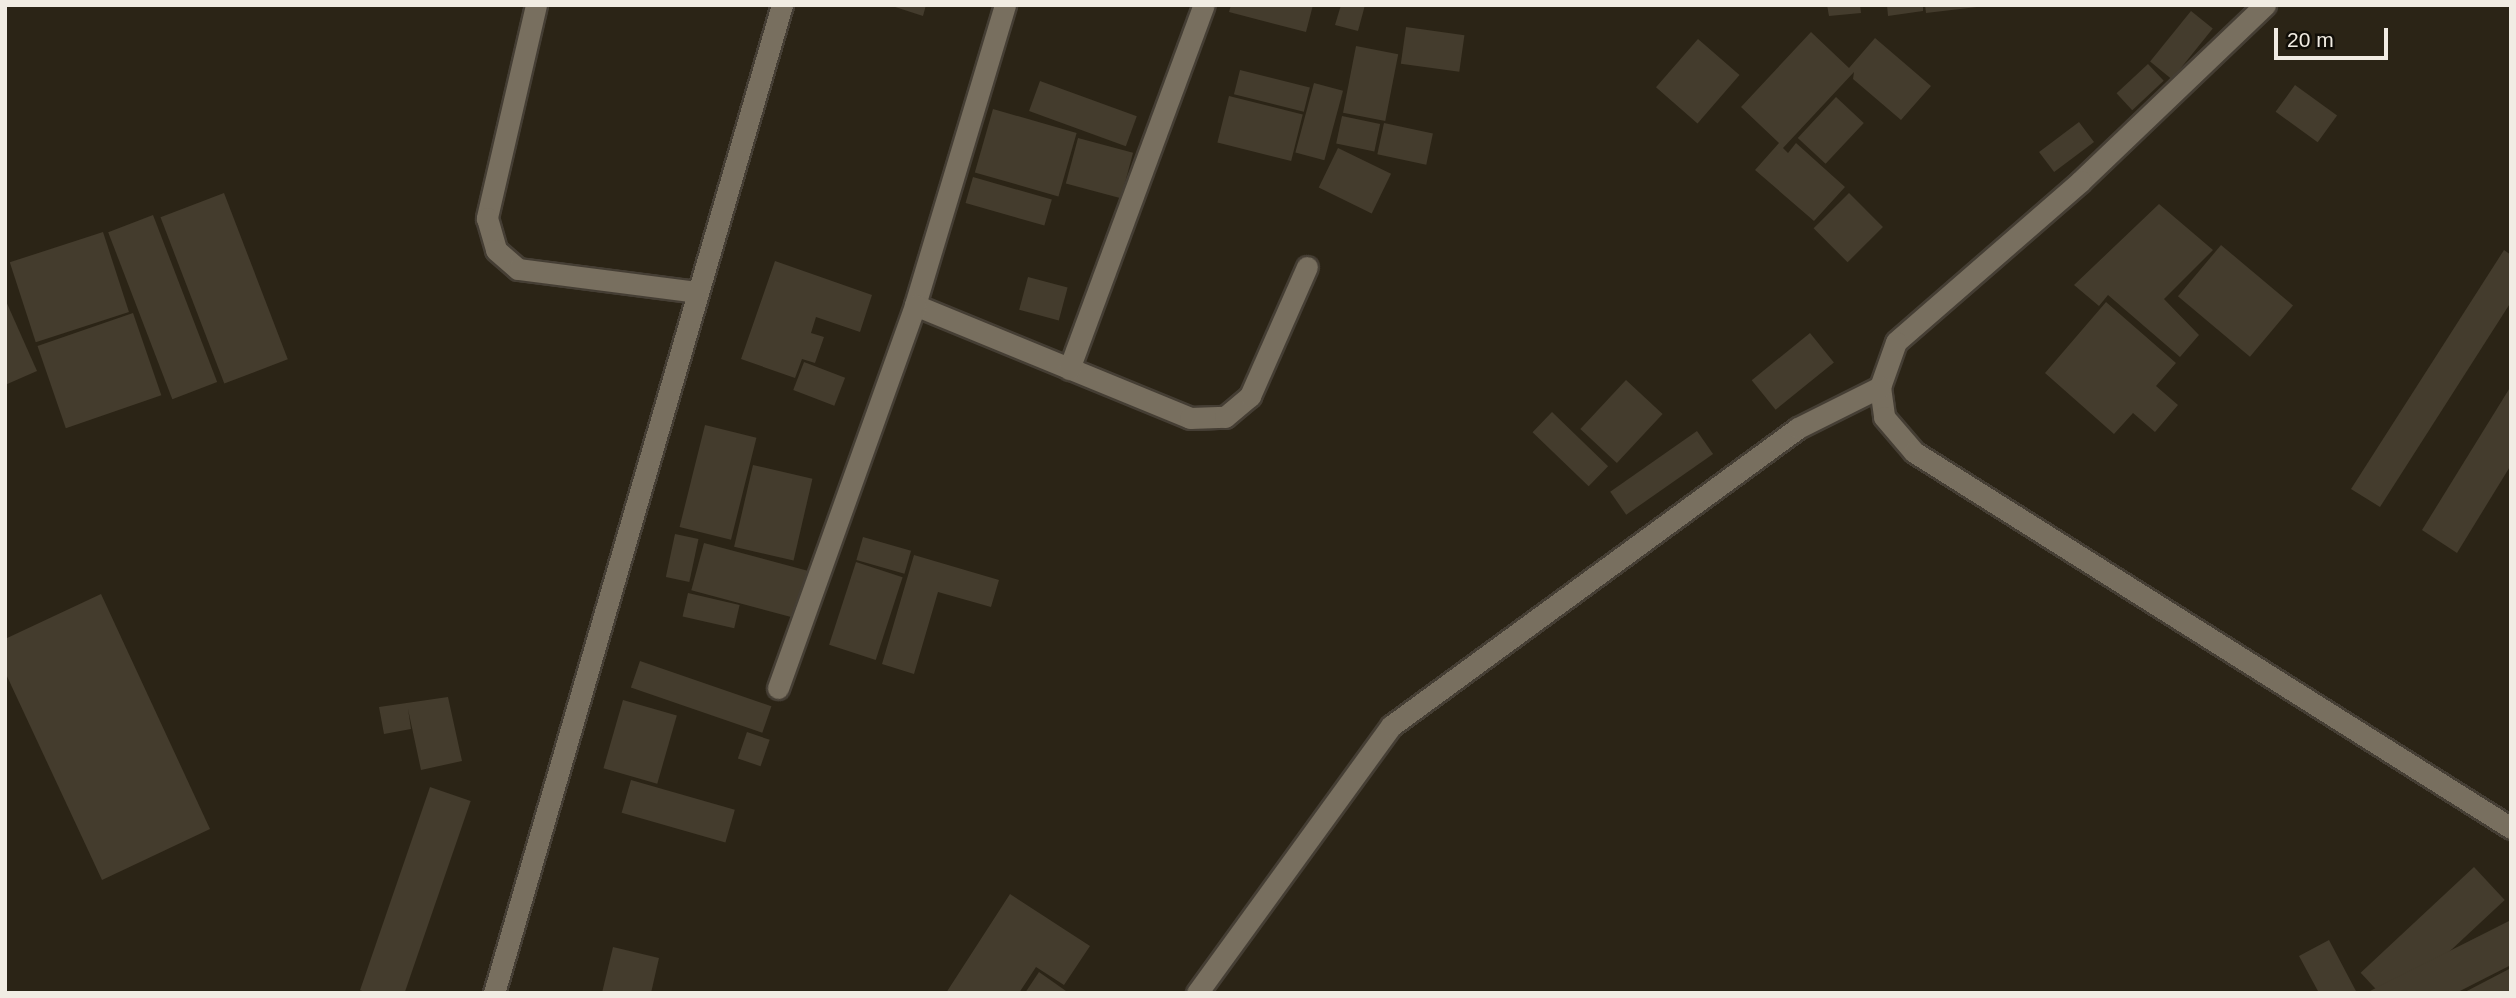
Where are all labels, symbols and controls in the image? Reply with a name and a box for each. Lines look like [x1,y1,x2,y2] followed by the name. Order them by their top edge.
[2278,14,2392,58] scale bar
[2287,28,2334,51] text: 20 m

